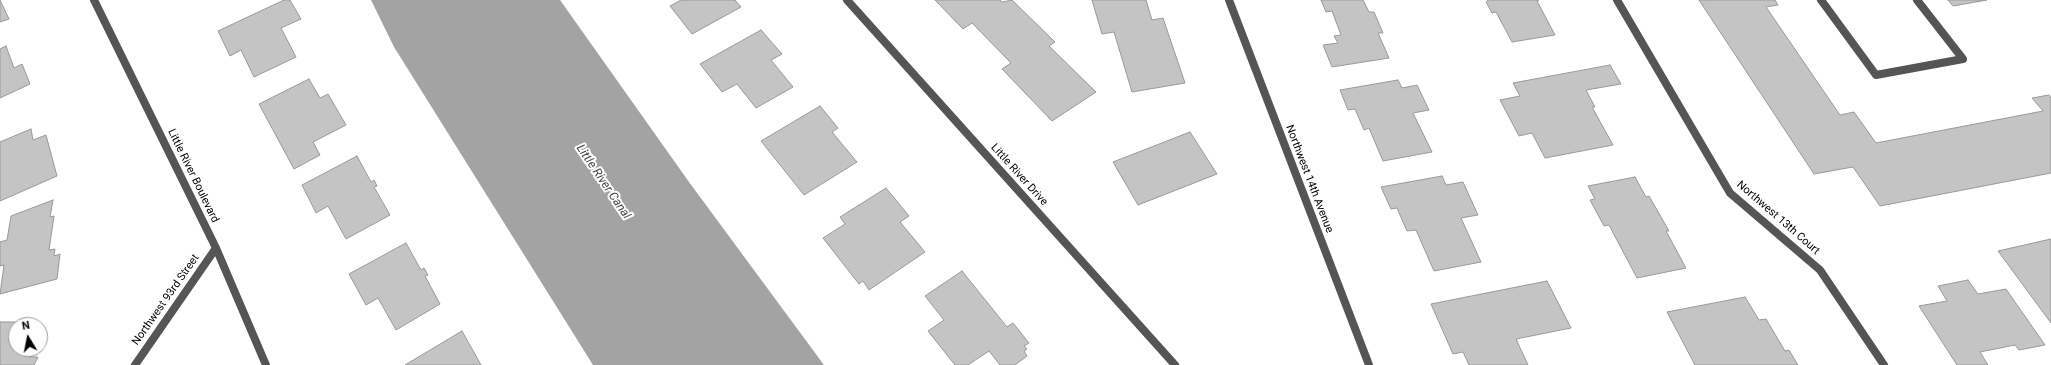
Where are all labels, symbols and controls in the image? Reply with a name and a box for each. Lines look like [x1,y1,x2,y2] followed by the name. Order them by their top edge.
[1282,123,1336,235] street label: Northwest 14th Avenue
[165,127,221,225] street label: Little River Boulevard
[988,141,1050,209] street label: Little River Drive
[573,142,633,222] water label: Little River Canal
[1734,178,1822,258] street label: Northwest 13th Court
[130,252,202,348] street label: Northwest 93rd Street
[8,317,48,357] north arrow
[21,319,31,333] text: N

